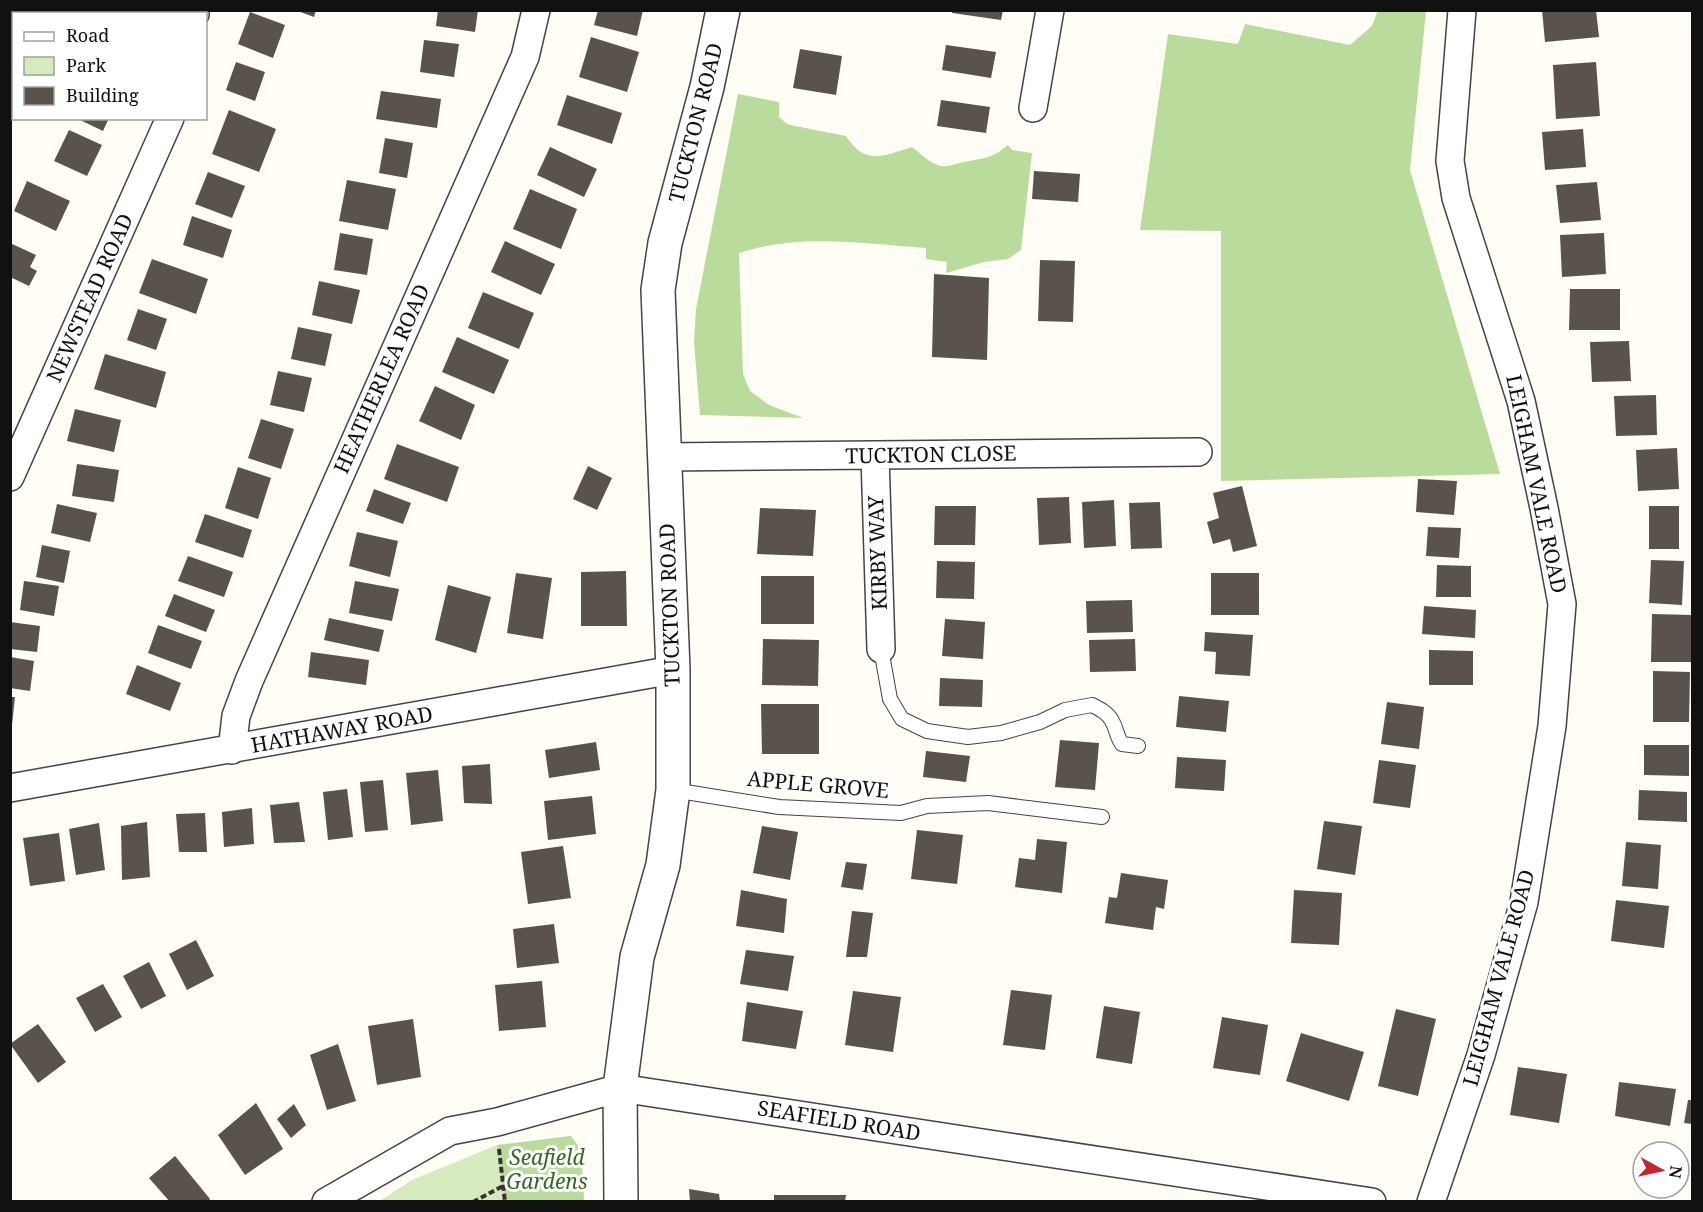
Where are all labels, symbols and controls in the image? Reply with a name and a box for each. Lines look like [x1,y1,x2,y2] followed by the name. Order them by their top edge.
[12,12,207,120] legend
[66,23,109,47] text: Road
[662,40,728,206] street label: TUCKTON ROAD
[66,53,106,77] text: Park
[66,83,139,107] text: Building
[39,209,139,386] street label: NEWSTEAD ROAD
[327,279,436,478] street label: HEATHERLEA ROAD
[1500,372,1574,596] street label: LEIGHAM VALE ROAD
[845,439,1017,469] street label: TUCKTON CLOSE
[861,494,893,611] street label: KIRBY WAY
[652,523,686,687] street label: TUCKTON ROAD
[249,699,435,759] street label: HATHAWAY ROAD
[746,764,890,804] street label: APPLE GROVE
[1456,866,1540,1089] street label: LEIGHAM VALE ROAD
[756,1093,923,1147] street label: SEAFIELD ROAD
[1631,1140,1691,1200] north arrow
[506,1143,588,1195] park label: Seafield Gardens
[1664,1164,1688,1180] text: N

